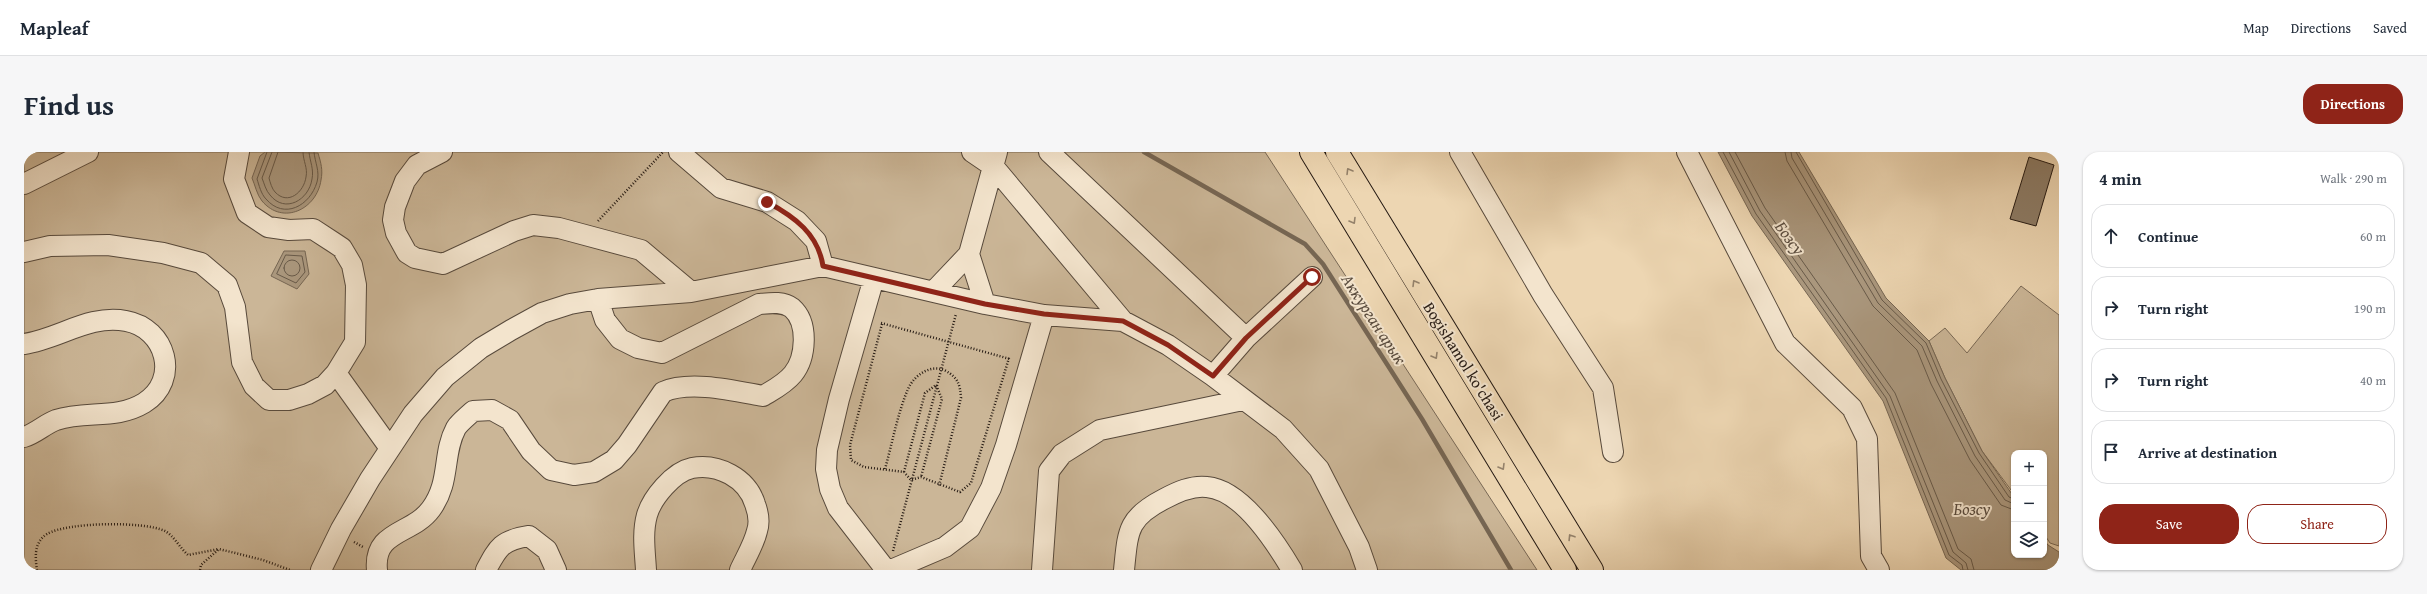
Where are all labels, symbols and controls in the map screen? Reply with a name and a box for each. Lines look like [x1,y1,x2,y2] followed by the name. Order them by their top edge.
[20,14,89,42] text: Mapleaf
[2243,18,2269,38] text: Map
[2291,18,2351,38] text: Directions
[2373,18,2407,38] text: Saved
[24,84,114,125] text: Find us
[2303,84,2403,124] button: Directions
[2099,166,2141,191] text: 4 min
[1346,168,1353,175] one-way arrow
[2320,169,2387,188] text: Walk · 290 m
[758,193,776,211] route end
[1769,215,1811,260] water label: Бозсу
[1348,217,1355,224] one-way arrow
[2100,225,2122,247] icon: ahead
[2138,226,2199,247] text: Continue
[2360,227,2386,246] text: 60 m
[1303,268,1321,286] route start
[1335,268,1413,370] water label: Аккурган арык
[1413,280,1420,287] one-way arrow
[1418,297,1511,426] street label: Bogishamol ko'chasi
[2100,297,2122,319] icon: right
[2138,298,2209,319] text: Turn right
[2354,299,2386,318] text: 190 m
[1430,352,1437,359] one-way arrow
[2100,369,2122,391] icon: right
[2138,370,2209,391] text: Turn right
[2360,371,2386,390] text: 40 m
[2100,441,2122,463] icon: arrive
[2138,442,2277,463] text: Arrive at destination
[2011,450,2047,558] map controls
[2011,450,2047,486] button: +
[1498,463,1505,470] one-way arrow
[2011,486,2047,522] button: −
[1954,496,1991,521] water label: Бозсу
[2099,504,2239,544] button: Save
[2247,504,2387,544] button: Share
[2011,522,2047,558] button: layers
[1569,534,1576,541] one-way arrow

